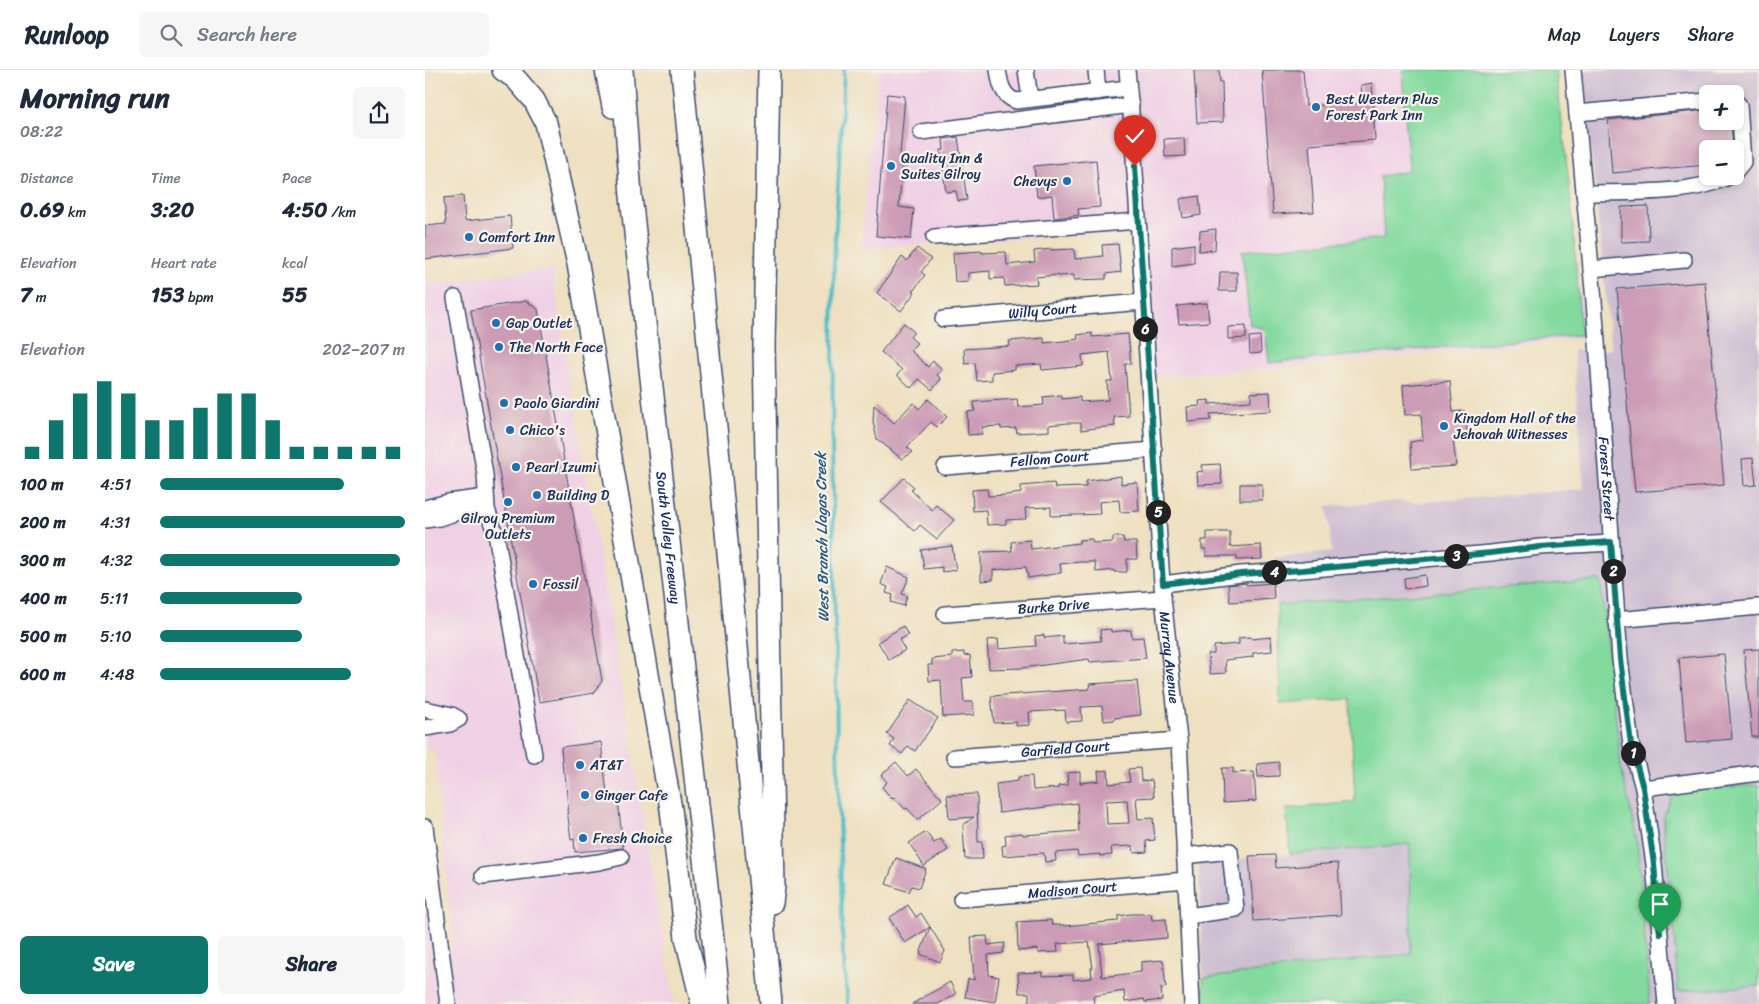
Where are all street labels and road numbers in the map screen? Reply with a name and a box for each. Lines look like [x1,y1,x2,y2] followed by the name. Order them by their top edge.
[1007,296,1078,326] street label: Willy Court
[1591,436,1622,523] street label: Forest Street
[1009,443,1090,475] street label: Fellom Court
[648,470,688,606] street label: South Valley Freeway
[1017,591,1091,622] street label: Burke Drive
[1152,610,1187,705] street label: Murray Avenue
[1020,733,1111,765] street label: Garfield Court
[1027,874,1118,906] street label: Madison Court

